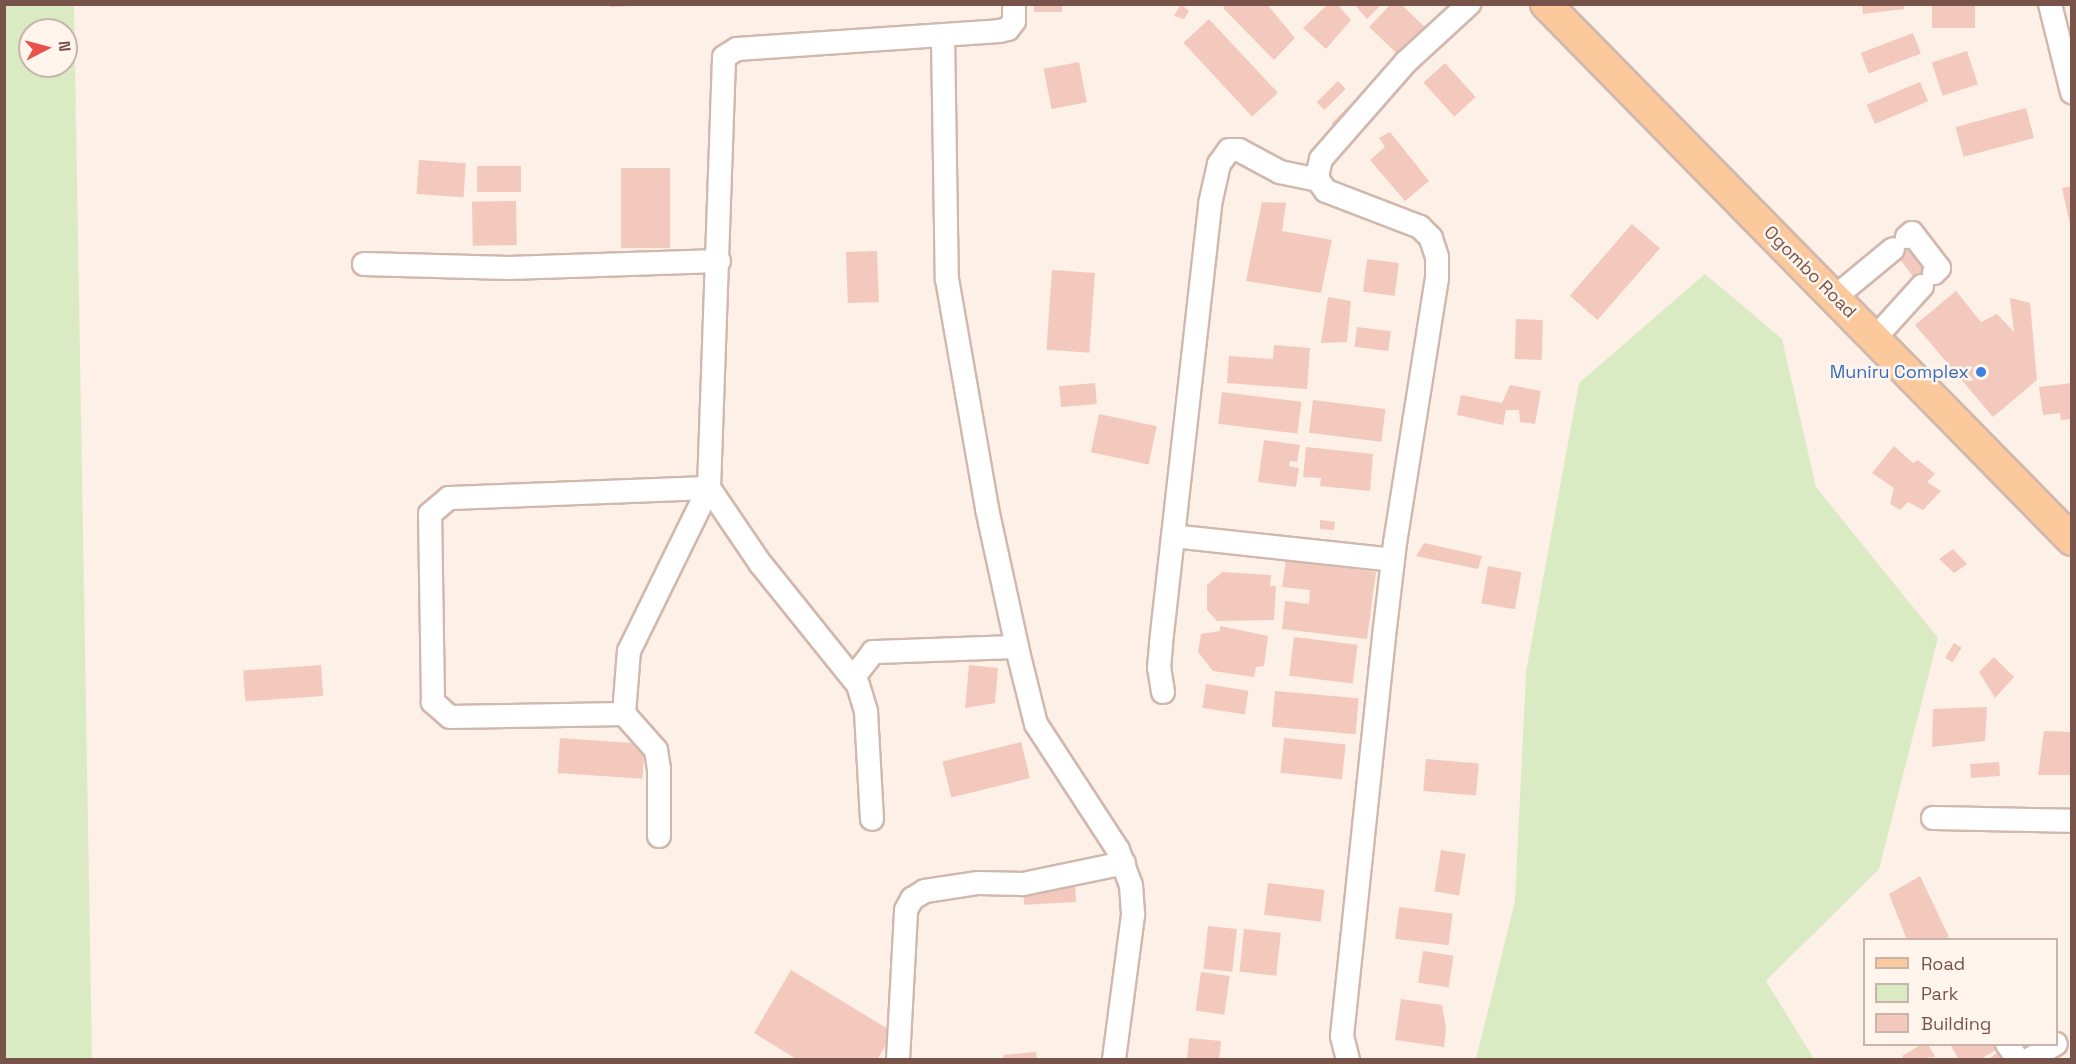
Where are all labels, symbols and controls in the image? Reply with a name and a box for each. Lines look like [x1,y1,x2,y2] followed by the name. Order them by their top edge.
[18,18,78,78] north arrow
[53,40,75,53] text: N
[1759,221,1861,323] street label: Ogombo Road
[1830,361,1969,383] place label: Muniru Complex
[1974,365,1988,379] marker: Muniru Complex
[1863,938,2058,1046] legend
[1921,952,1965,975] text: Road
[1921,982,1958,1005] text: Park
[1921,1012,1991,1035] text: Building

